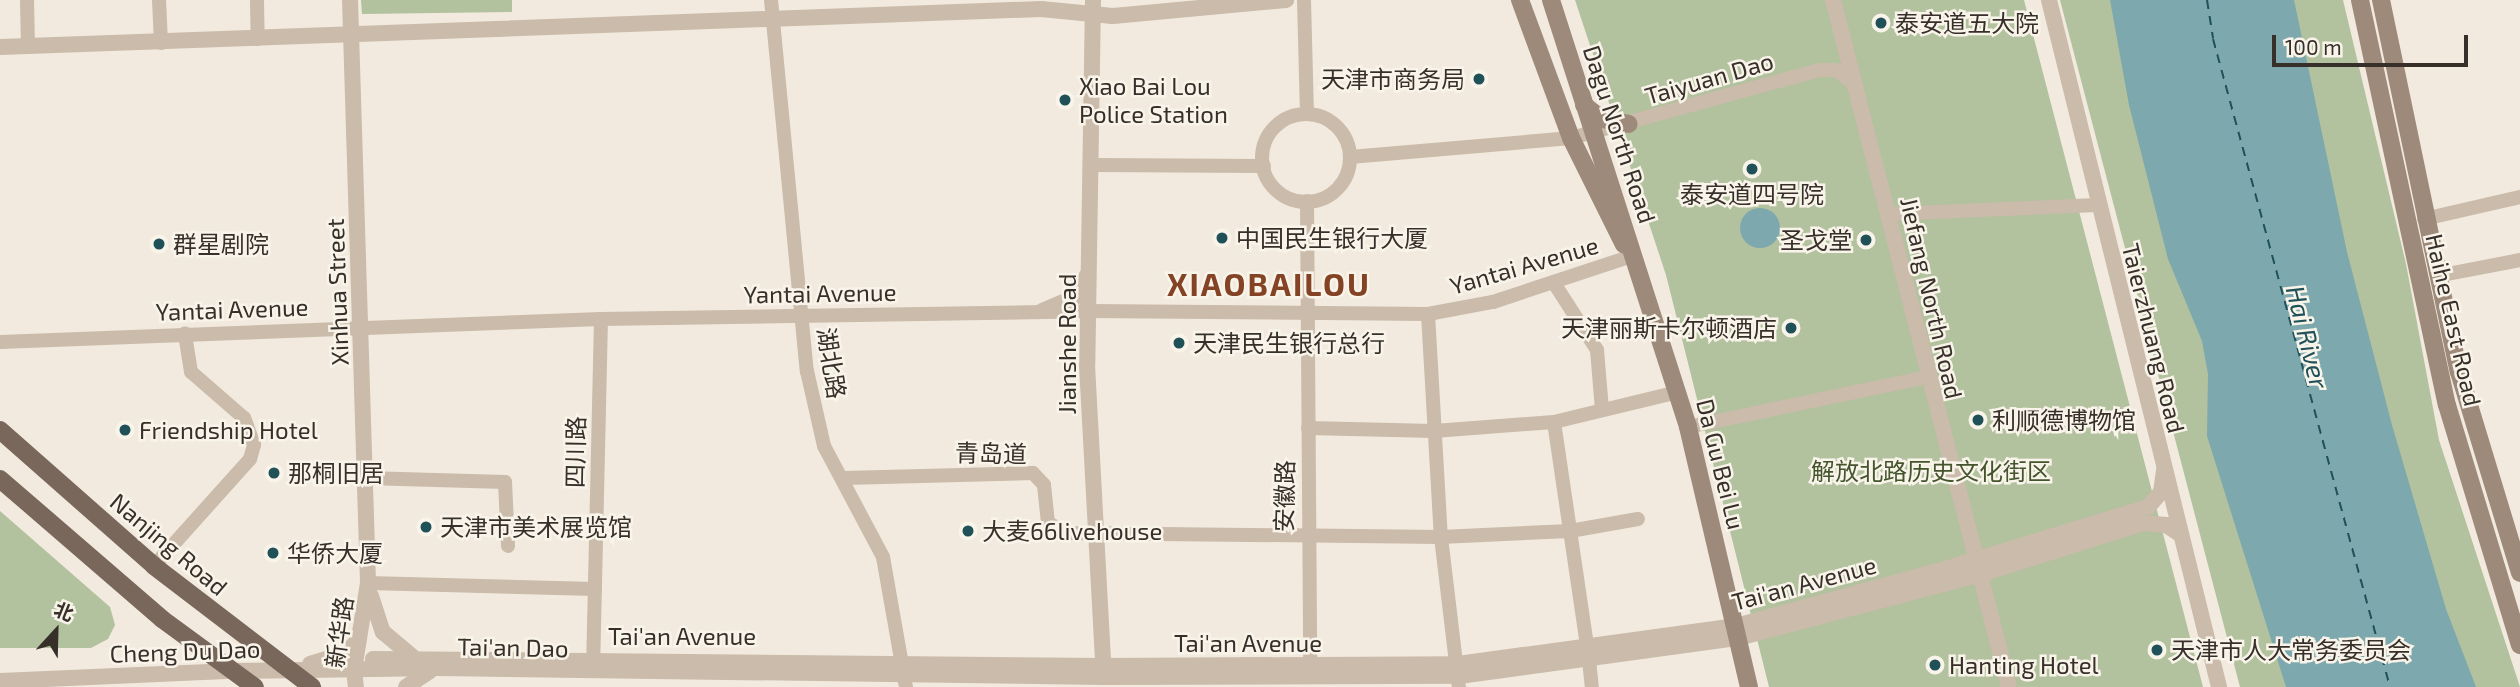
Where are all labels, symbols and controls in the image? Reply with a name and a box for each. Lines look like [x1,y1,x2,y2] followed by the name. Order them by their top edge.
[1895,9,2039,37] place label: 泰安道五大院
[1873,15,1889,31] marker: 泰安道五大院
[2275,21,2471,65] scale bar
[2285,34,2342,59] text: 100 m
[1578,41,1662,227] street label: Dagu North Road
[1641,46,1777,110] street label: Taiyuan Dao
[1321,65,1465,93] place label: 天津市商务局
[1471,71,1487,87] marker: 天津市商务局
[1079,72,1228,128] place label: Xiao Bai Lou Police Station
[1057,92,1073,108] marker: Xiao Bai Lou Police Station
[1744,161,1760,177] marker: 泰安道四号院
[1680,180,1824,208] place label: 泰安道四号院
[1895,194,1969,402] street label: Jiefang North Road
[320,218,354,366] street label: Xinhua Street
[1236,224,1428,252] place label: 中国民生银行大厦
[1780,226,1852,254] place label: 圣戈堂
[173,230,269,258] place label: 群星剧院
[1214,230,1230,246] marker: 中国民生银行大厦
[1446,230,1602,300] street label: Yantai Avenue
[2420,231,2488,409] street label: Haihe East Road
[1858,232,1874,248] marker: 圣戈堂
[151,236,167,252] marker: 群星剧院
[2117,240,2191,436] street label: Taierzhuang Road
[1168,264,1370,302] district label: XIAOBAILOU
[1053,274,1081,414] street label: Jianshe Road
[743,277,897,309] street label: Yantai Avenue
[2280,282,2336,392] water label: Hai River
[155,292,309,326] street label: Yantai Avenue
[1561,314,1777,342] place label: 天津丽斯卡尔顿酒店
[1783,320,1799,336] marker: 天津丽斯卡尔顿酒店
[812,325,852,401] street label: 湖北路
[1193,329,1385,357] place label: 天津民生银行总行
[1171,335,1187,351] marker: 天津民生银行总行
[1691,396,1751,532] street label: Da Gu Bei Lu
[1992,406,2136,434] place label: 利顺德博物馆
[1970,412,1986,428] marker: 利顺德博物馆
[139,416,318,444] place label: Friendship Hotel
[560,416,590,488] street label: 四川路
[117,422,133,438] marker: Friendship Hotel
[955,438,1027,468] street label: 青岛道
[1811,457,2051,485] park label: 解放北路历史文化街区
[288,459,384,487] place label: 那桐旧居
[1269,460,1299,532] street label: 安徽路
[266,465,282,481] marker: 那桐旧居
[105,487,233,601] street label: Nanjing Road
[440,513,632,541] place label: 天津市美术展览馆
[982,517,1162,545] place label: 大麦66livehouse
[418,519,434,535] marker: 天津市美术展览馆
[960,523,976,539] marker: 大麦66livehouse
[287,539,383,567] place label: 华侨大厦
[265,545,281,561] marker: 华侨大厦
[1728,550,1880,616] street label: Tai'an Avenue
[320,594,358,670] street label: 新华路
[21,596,91,666] north arrow
[51,597,77,625] text: 北
[608,622,756,650] street label: Tai'an Avenue
[1174,629,1322,657] street label: Tai'an Avenue
[457,632,569,662] street label: Tai'an Dao
[109,634,261,668] street label: Cheng Du Dao
[2171,636,2411,664] place label: 天津市人大常务委员会
[2149,642,2165,658] marker: 天津市人大常务委员会
[1949,651,2099,679] place label: Hanting Hotel
[1927,657,1943,673] marker: Hanting Hotel

